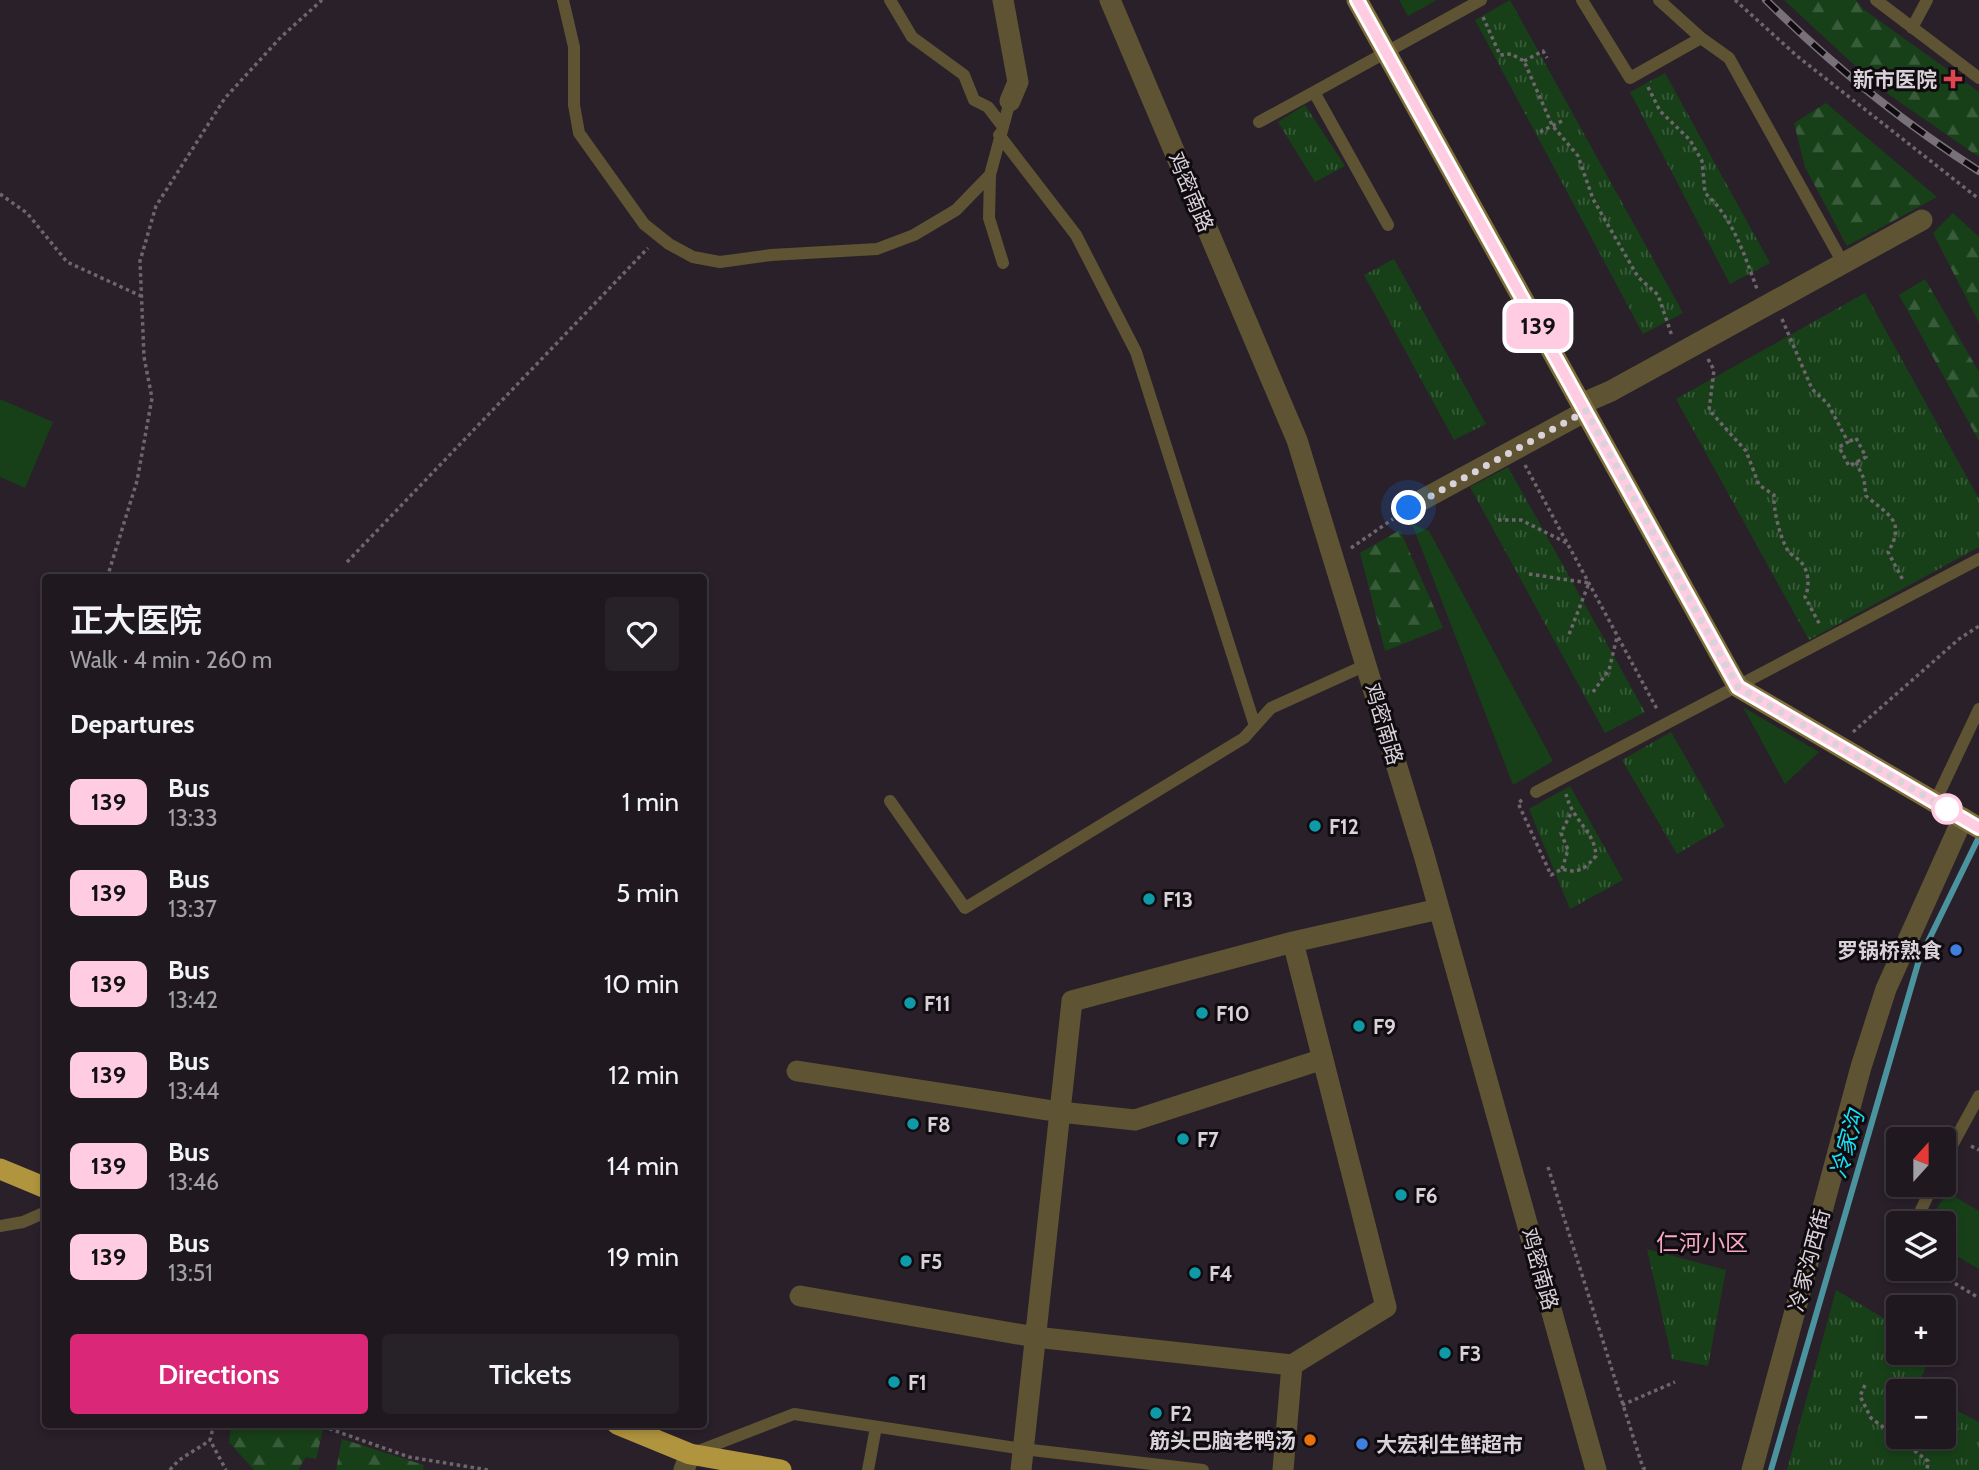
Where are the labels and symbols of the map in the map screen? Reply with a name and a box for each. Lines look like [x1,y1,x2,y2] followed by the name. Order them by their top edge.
[1853,67,1937,92] place label: 新市医院
[1943,69,1963,89] marker: 新市医院
[1163,148,1219,236] street label: 鸡密南路
[1498,303,1578,349] line badge: 139
[1391,490,1426,525] your location
[1360,680,1408,768] street label: 鸡密南路
[1932,794,1962,824] unlabelled marker
[1329,814,1359,839] place label: F12
[1307,818,1323,834] marker: F12
[1163,887,1193,912] place label: F13
[1141,891,1157,907] marker: F13
[1837,938,1942,963] place label: 罗锅桥熟食
[1948,942,1964,958] marker: 罗锅桥熟食
[924,991,951,1016] place label: F11
[902,995,918,1011] marker: F11
[1216,1001,1250,1026] place label: F10
[1194,1005,1210,1021] marker: F10
[1373,1014,1396,1039] place label: F9
[1351,1018,1367,1034] marker: F9
[1824,1104,1871,1181] water label: 冷家沟
[927,1112,951,1137] place label: F8
[905,1116,921,1132] marker: F8
[1197,1127,1219,1152] place label: F7
[1886,1127,1956,1197] north arrow
[1175,1131,1191,1147] marker: F7
[1415,1183,1438,1208] place label: F6
[1393,1187,1409,1203] marker: F6
[1783,1206,1835,1314] street label: 冷家沟西街
[1516,1225,1564,1313] street label: 鸡密南路
[1656,1229,1748,1257] district label: 仁河小区
[920,1249,942,1274] place label: F5
[898,1253,914,1269] marker: F5
[1209,1261,1232,1286] place label: F4
[1187,1265,1203,1281] marker: F4
[1459,1341,1481,1366] place label: F3
[1437,1345,1453,1361] marker: F3
[908,1370,927,1395] place label: F1
[886,1374,902,1390] marker: F1
[1170,1401,1192,1426] place label: F2
[1148,1405,1164,1421] marker: F2
[1149,1428,1296,1453] place label: 筋头巴脑老鸭汤
[1302,1432,1318,1448] marker: 筋头巴脑老鸭汤
[1376,1432,1523,1457] place label: 大宏利生鲜超市
[1354,1436,1370,1452] marker: 大宏利生鲜超市

